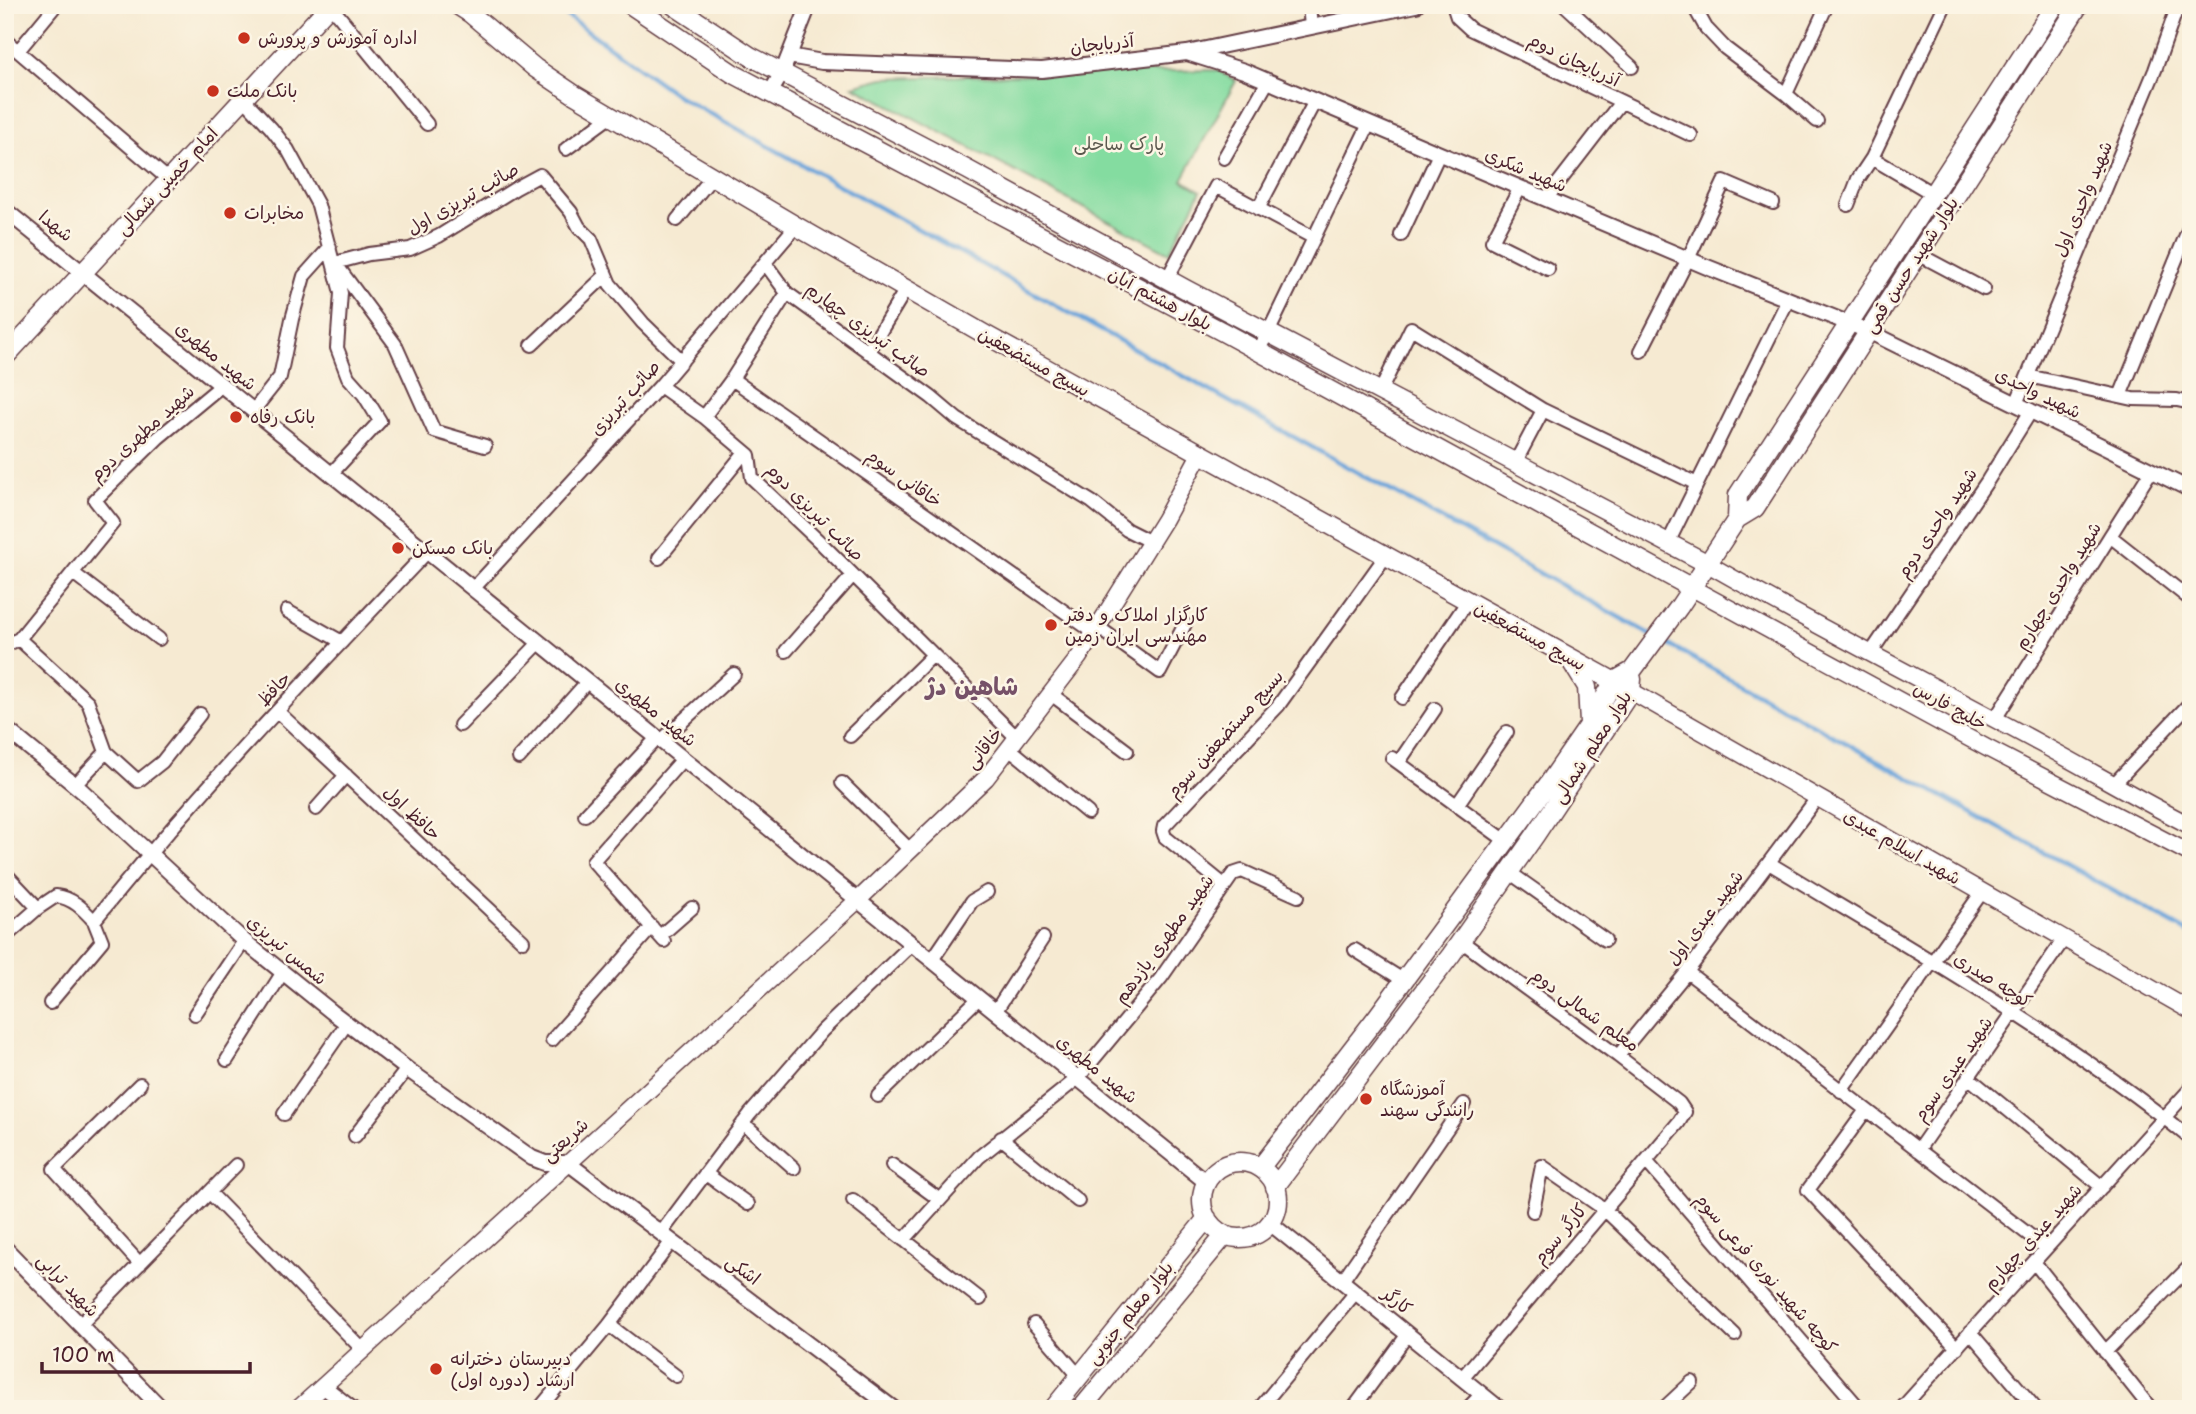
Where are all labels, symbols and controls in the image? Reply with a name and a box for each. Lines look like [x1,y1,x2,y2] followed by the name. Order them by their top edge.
[258,26,417,50] place label: اداره آموزش و پرورش
[1523,27,1625,95] street label: آذربایجان دوم
[1069,29,1137,59] street label: آذربایجان
[236,30,252,46] marker: اداره آموزش و پرورش
[227,79,298,103] place label: بانک ملت
[205,83,221,99] marker: بانک ملت
[111,122,225,242] street label: امام خمینی شمالی
[1074,132,1164,156] park label: پارک ساحلی
[2048,137,2118,261] street label: شهید واحدی اول
[1481,142,1571,198] street label: شهید شکری
[403,157,523,241] street label: صائب تبریزی اول
[1858,192,1964,338] street label: بلوار شهید حسن قمی
[244,201,304,225] place label: مخابرات
[34,205,78,247] street label: شهدا
[222,205,238,221] marker: مخابرات
[1103,262,1216,338] street label: بلوار هشتم آبان
[800,277,935,385] street label: صائب تبریزی چهارم
[170,316,262,396] street label: شهید مطهری
[974,321,1094,403] street label: بسیج مستضعفین
[585,355,665,441] street label: صائب تبریزی
[1991,362,2085,424] street label: شهید واحدی
[84,380,201,488] street label: شهید مطهری دوم
[250,405,316,429] place label: بانک رفاه
[228,409,244,425] marker: بانک رفاه
[860,443,947,515] street label: خاقانی سوم
[759,458,869,568] street label: صائب تبریزی دوم
[1891,463,1984,584] street label: شهید واحدی دوم
[2009,518,2109,656] street label: شهید واحدی چهارم
[412,536,493,560] place label: بانک مسکن
[390,540,406,556] marker: بانک مسکن
[1470,595,1590,677] street label: بسیج مستضعفین
[1063,603,1208,648] place label: کارگزار املاک و دفتر مهندسی ایران زمین
[1043,617,1059,633] marker: کارگزار املاک و دفتر مهندسی ایران زمین
[1161,665,1290,804] street label: بسیج مستضعفین سوم
[252,666,296,712] street label: حافظ
[924,671,1018,703] district label: شاهین دژ
[610,672,702,752] street label: شهید مطهری
[1909,676,1991,736] street label: خلیج فارس
[1547,686,1639,809] street label: بلوار معلم شمالی
[960,722,1008,774] street label: خاقانی
[378,780,446,846] street label: حافظ اول
[1838,804,1965,892] street label: شهید اسلام عبدی
[1661,865,1749,971] street label: شهید عبدی اول
[1109,869,1221,1010] street label: شهید مطهری یازدهم
[242,909,332,991] street label: شمس تبریزی
[1949,947,2037,1014] street label: کوچه صدری
[1525,963,1644,1059] street label: معلم شمالی دوم
[1908,1012,2000,1127] street label: شهید عبدی سوم
[1051,1029,1143,1109] street label: شهید مطهری
[1380,1077,1475,1122] place label: آموزشگاه رانندگی سهند
[1358,1091,1374,1107] marker: آموزشگاه رانندگی سهند
[536,1113,594,1167] street label: شریعتی
[1978,1178,2089,1297] street label: شهید عبدی چهارم
[1688,1187,1843,1360] street label: کوچه شهید نوری فرعی سوم
[1527,1198,1594,1271] street label: کارگر سوم
[32,1248,104,1322] street label: شهید ترابی
[721,1249,765,1291] street label: اشکی
[1081,1256,1181,1371] street label: بلوار معلم جنوبی
[1375,1280,1417,1321] street label: کارگر
[42,1330,250,1374] scale bar
[52,1341,115,1369] text: 100 m
[450,1347,575,1392] place label: دبیرستان دخترانه ارشاد (دوره اول)
[428,1361,444,1377] marker: دبیرستان دخترانه ارشاد (دوره اول)

